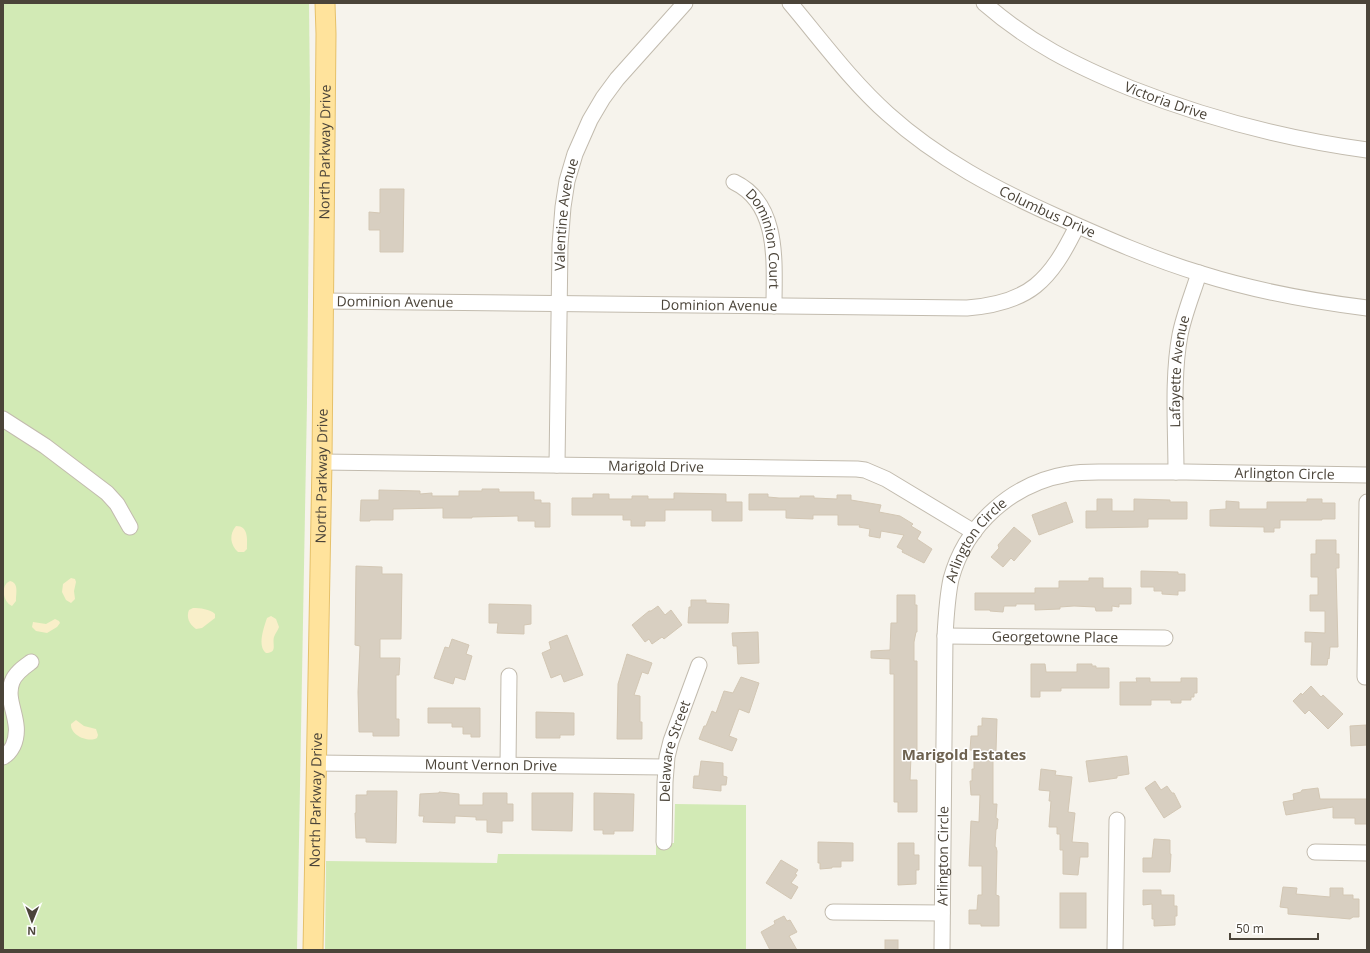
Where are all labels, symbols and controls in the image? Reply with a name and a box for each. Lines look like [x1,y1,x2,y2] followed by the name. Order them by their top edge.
[1122,77,1210,124] street label: Victoria Drive
[314,84,335,220] street label: North Parkway Drive
[550,156,582,271] street label: Valentine Avenue
[996,181,1099,242] street label: Columbus Drive
[742,184,784,289] street label: Dominion Court
[337,291,454,311] street label: Dominion Avenue
[661,295,778,315] street label: Dominion Avenue
[1165,313,1194,428] street label: Lafayette Avenue
[310,408,331,544] street label: North Parkway Drive
[608,456,704,476] street label: Marigold Drive
[1235,463,1335,483] street label: Arlington Circle
[940,493,1010,585] street label: Arlington Circle
[992,626,1118,647] street label: Georgetowne Place
[655,698,694,802] street label: Delaware Street
[305,732,326,868] street label: North Parkway Drive
[902,744,1026,764] district label: Marigold Estates
[425,754,557,775] street label: Mount Vernon Drive
[932,806,952,906] street label: Arlington Circle
[12,901,52,941] north arrow
[1230,915,1318,941] scale bar
[1236,920,1264,937] text: 50 m
[27,924,36,939] text: N

